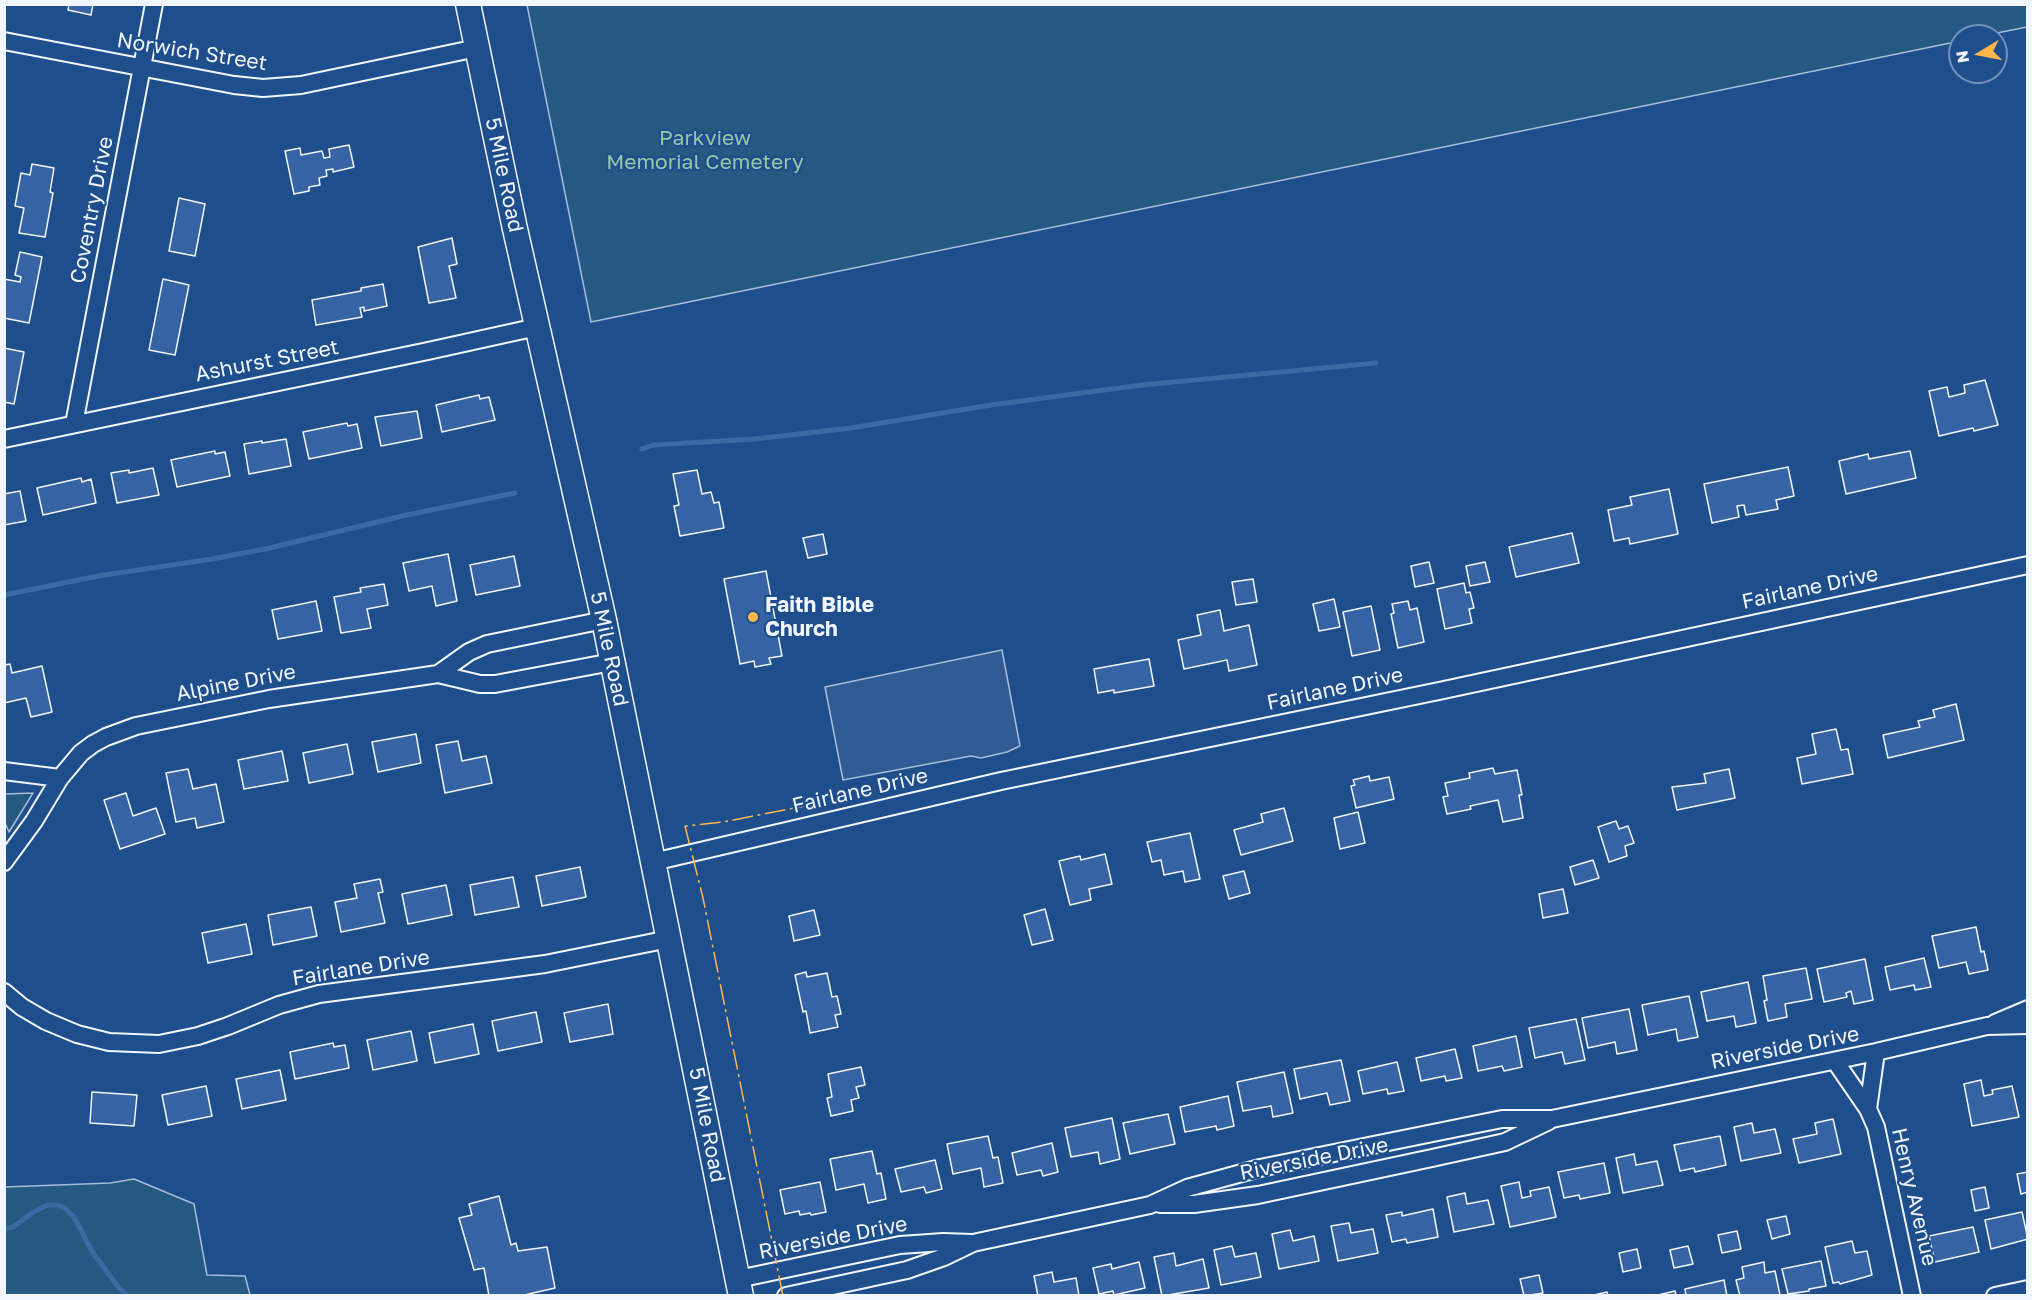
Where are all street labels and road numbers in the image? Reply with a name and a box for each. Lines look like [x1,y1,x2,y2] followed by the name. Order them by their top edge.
[115,28,269,76] street label: Norwich Street
[480,115,528,235] street label: 5 Mile Road
[65,134,119,286] street label: Coventry Drive
[193,335,341,387] street label: Ashurst Street
[1740,561,1880,615] street label: Fairlane Drive
[585,589,633,709] street label: 5 Mile Road
[174,659,298,707] street label: Alpine Drive
[1265,662,1405,716] street label: Fairlane Drive
[790,763,930,819] street label: Fairlane Drive
[291,945,431,991] street label: Fairlane Drive
[1709,1021,1861,1075] street label: Riverside Drive
[684,1065,730,1185] street label: 5 Mile Road
[1886,1125,1942,1269] street label: Henry Avenue
[1238,1132,1390,1186] street label: Riverside Drive
[757,1211,909,1265] street label: Riverside Drive

